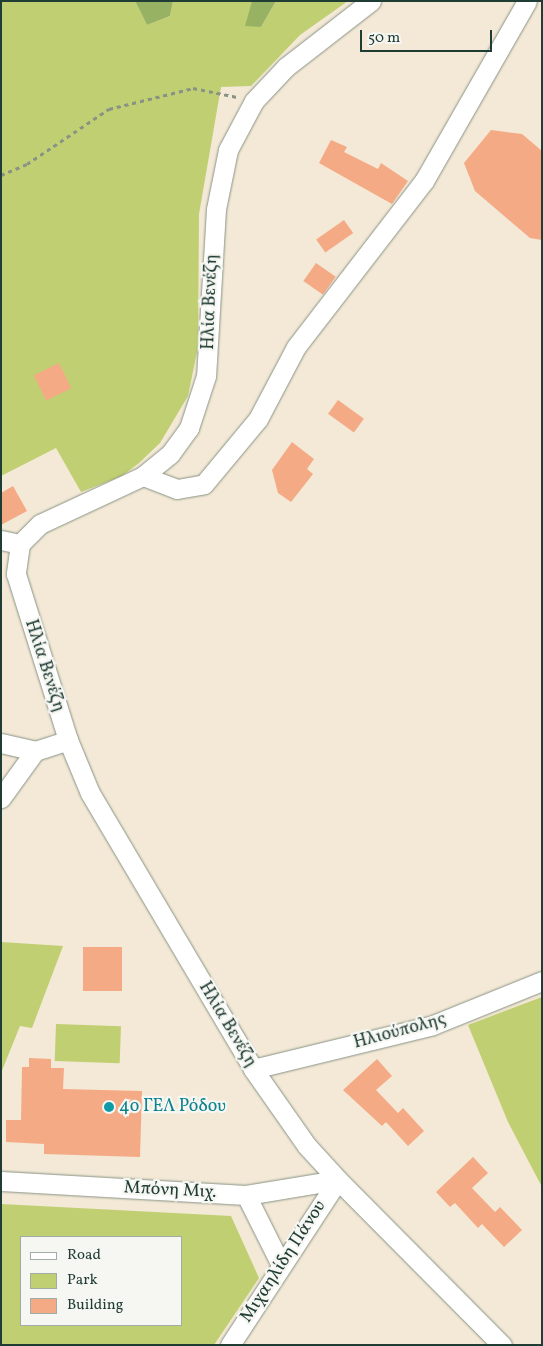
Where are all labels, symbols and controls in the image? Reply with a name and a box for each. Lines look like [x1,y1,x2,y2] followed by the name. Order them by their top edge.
[363,20,496,52] scale bar
[368,28,400,49] text: 50 m
[199,254,223,350] street label: Ηλία Βενέζη
[19,617,69,715] street label: Ηλία Βενέζη
[193,978,261,1072] street label: Ηλία Βενέζη
[351,1009,449,1055] street label: Ηλιούπολης
[119,1096,226,1118] place label: 4ο ΓΕΛ Ρόδου
[103,1101,115,1113] marker: 4ο ΓΕΛ Ρόδου
[123,1178,217,1204] street label: Μπόνη Μιχ.
[236,1197,332,1327] street label: Μιχαηλίδη Πάνου
[20,1236,182,1326] legend
[67,1245,101,1266] text: Road
[67,1270,98,1291] text: Park
[67,1295,123,1316] text: Building

